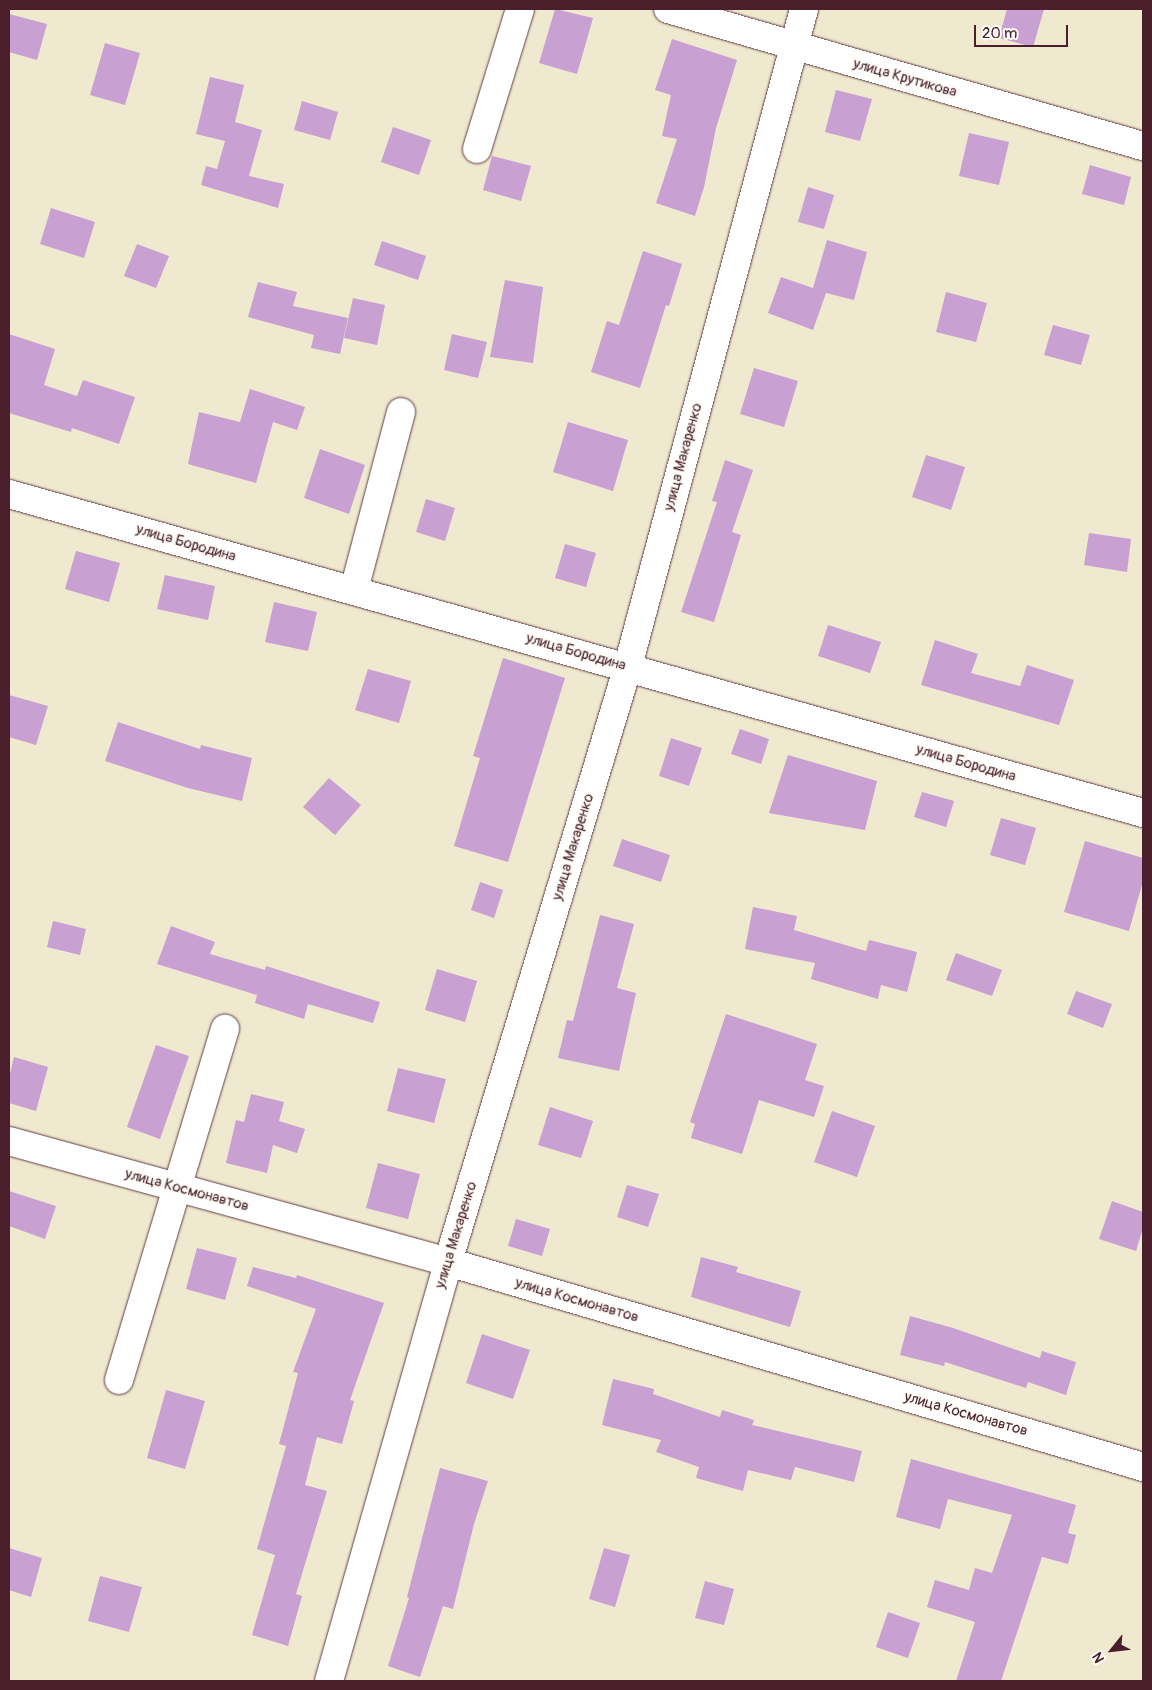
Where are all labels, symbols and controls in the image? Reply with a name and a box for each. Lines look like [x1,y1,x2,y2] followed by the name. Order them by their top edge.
[977,15,1071,47] scale bar
[982,24,1017,43] text: 20 m
[851,55,959,101] street label: улица Крутикова
[660,401,706,513] street label: улица Макаренко
[134,520,238,566] street label: улица Бородина
[524,629,628,675] street label: улица Бородина
[914,740,1018,786] street label: улица Бородина
[548,791,598,903] street label: улица Макаренко
[123,1165,251,1215] street label: улица Космонавтов
[431,1179,481,1291] street label: улица Макаренко
[513,1274,641,1326] street label: улица Космонавтов
[902,1388,1030,1440] street label: улица Космонавтов
[1087,1625,1137,1675] north arrow
[1089,1649,1108,1666] text: N

